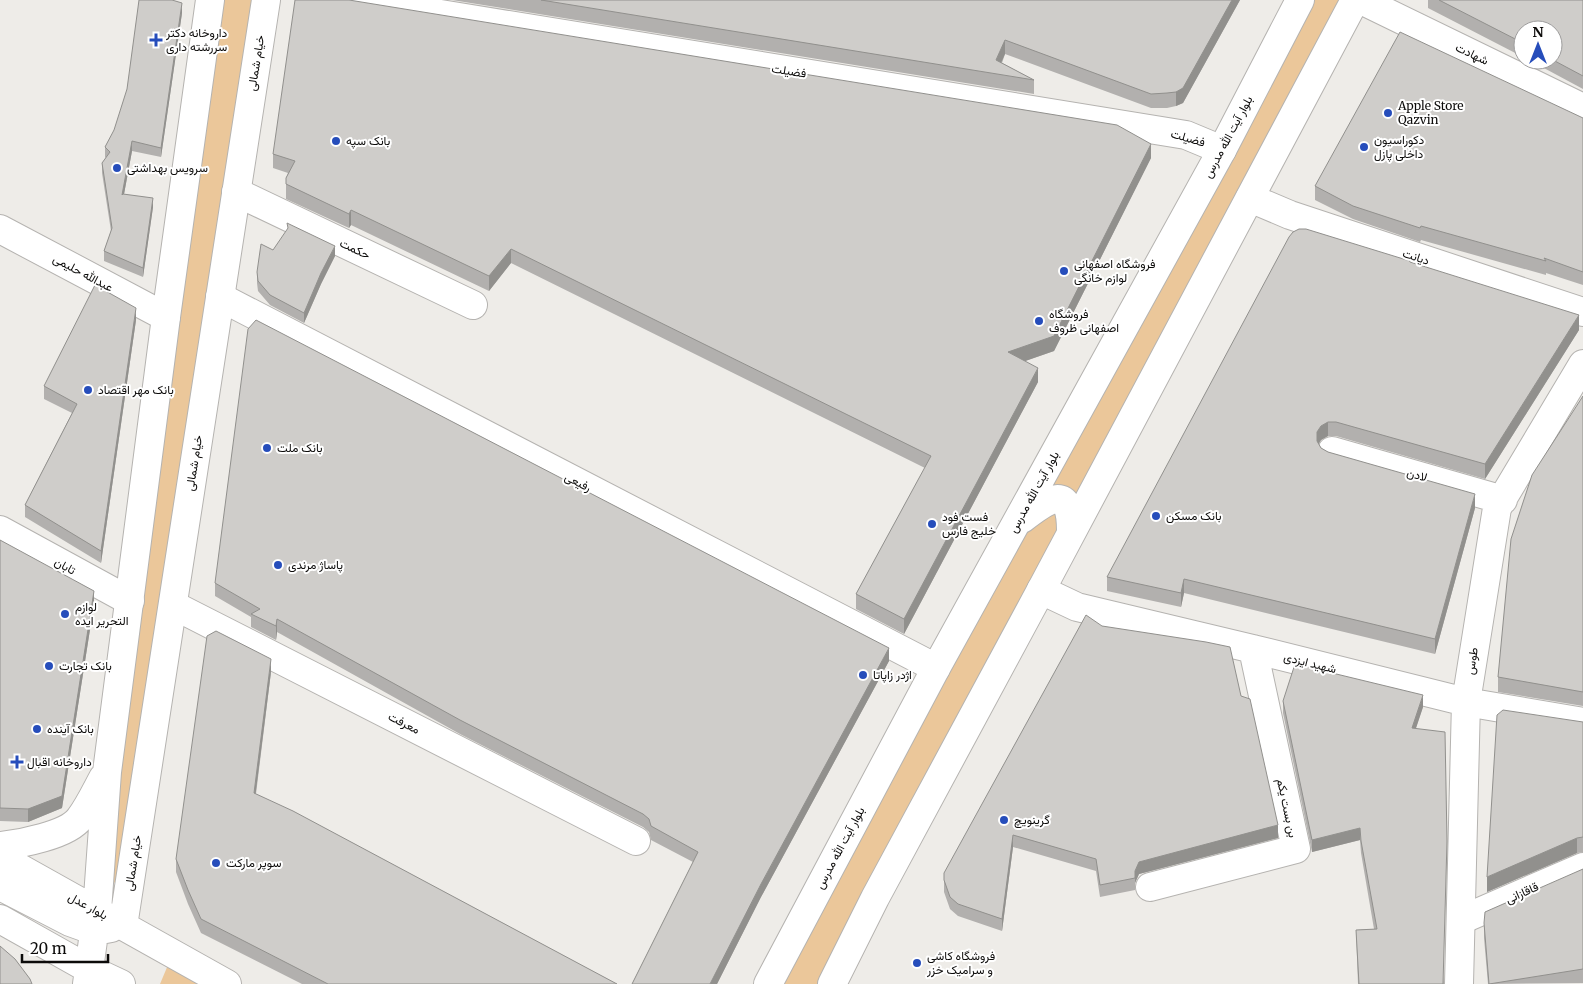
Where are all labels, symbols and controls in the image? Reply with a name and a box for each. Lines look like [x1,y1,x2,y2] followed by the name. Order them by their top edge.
[1513,20,1563,70] north arrow
[1532,23,1544,41] text: N
[165,25,228,55] place label: داروخانه دکتر سررشته داری
[150,34,162,46] marker: داروخانه دکتر سررشته داری
[244,34,268,92] street label: خیام شمالی
[1453,39,1491,69] street label: شهادت
[771,60,808,81] street label: فضیلت
[1200,93,1256,181] street label: بلوار آیت الله مدرس
[1397,98,1464,127] place label: Apple Store Qazvin
[1382,107,1394,119] marker: Apple Store Qazvin
[1169,125,1207,150] street label: فضیلت
[1374,132,1425,162] place label: دکوراسیون داخلی پازل
[346,133,390,149] place label: بانک سپه
[330,135,342,147] marker: بانک سپه
[1358,141,1370,153] marker: دکوراسیون داخلی پازل
[127,160,208,176] place label: سرویس بهداشتی
[111,162,123,174] marker: سرویس بهداشتی
[337,235,373,262] street label: حکمت
[1401,245,1432,268] street label: دیانت
[50,250,116,296] street label: عبدالله حلیمی
[1074,256,1156,286] place label: فروشگاه اصفهانی لوازم خانگی
[1058,265,1070,277] marker: فروشگاه اصفهانی لوازم خانگی
[1049,306,1119,336] place label: فروشگاه اصفهانی ظروف
[1033,315,1045,327] marker: فروشگاه اصفهانی ظروف
[98,382,174,398] place label: بانک مهر اقتصاد
[82,384,94,396] marker: بانک مهر اقتصاد
[182,434,206,492] street label: خیام شمالی
[277,440,323,455] place label: بانک ملت
[261,442,273,454] marker: بانک ملت
[1005,448,1063,536] street label: بلوار آیت الله مدرس
[1405,464,1429,485] street label: لادن
[562,469,594,495] street label: رفیعی
[1166,508,1222,524] place label: بانک مسکن
[942,509,996,540] place label: فست فود خلیج فارس
[1150,510,1162,522] marker: بانک مسکن
[926,518,938,530] marker: فست فود خلیج فارس
[52,554,78,577] street label: تابان
[288,557,343,573] place label: پاساژ مرندی
[272,559,284,571] marker: پاساژ مرندی
[75,599,128,629] place label: لوازم التحریر ایده
[59,608,71,620] marker: لوازم التحریر ایده
[1462,646,1482,676] street label: طوس
[1282,649,1338,677] street label: شهید ایزدی
[59,658,112,674] place label: بانک تجارت
[43,660,55,672] marker: بانک تجارت
[873,667,912,683] place label: اژدر زاپاتا
[857,669,869,681] marker: اژدر زاپاتا
[385,708,423,738] street label: معرفت
[47,721,94,736] place label: بانک آینده
[31,723,43,735] marker: بانک آینده
[27,754,92,770] place label: داروخانه اقبال
[11,756,23,768] marker: داروخانه اقبال
[1273,777,1301,839] street label: بن بست یکم
[812,804,868,892] street label: بلوار آیت الله مدرس
[1014,812,1050,829] place label: گرینویچ
[998,814,1010,826] marker: گرینویچ
[121,834,145,892] street label: خیام شمالی
[226,855,281,871] place label: سوپر مارکت
[210,857,222,869] marker: سوپر مارکت
[1503,879,1541,907] street label: قاقازانی
[65,889,111,923] street label: بلوار عدل
[22,932,109,964] scale bar
[30,939,67,958] text: 20 m
[926,948,995,978] place label: فروشگاه کاشی و سرامیک خزر
[911,957,923,969] marker: فروشگاه کاشی و سرامیک خزر

